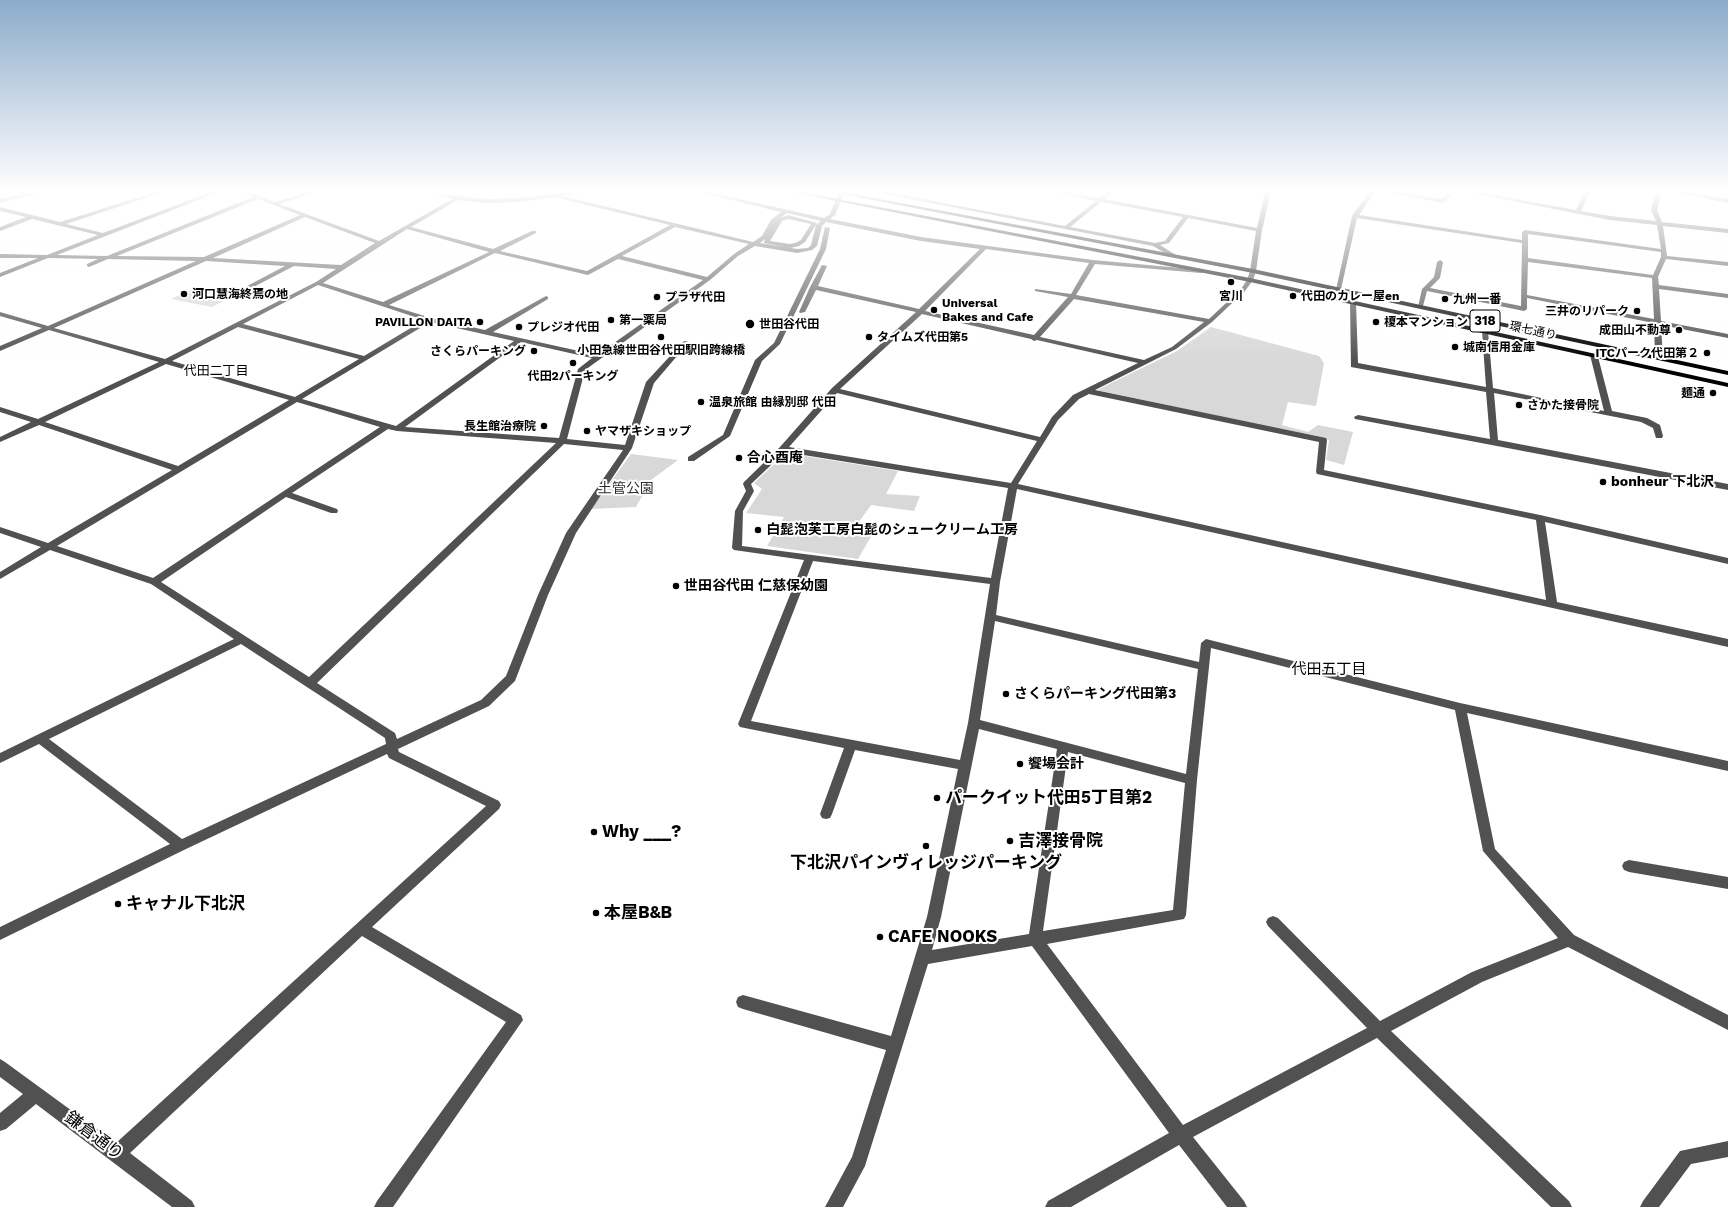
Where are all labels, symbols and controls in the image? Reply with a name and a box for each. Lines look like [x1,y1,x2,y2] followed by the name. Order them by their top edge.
[1226,277,1236,287] marker: 宮川
[192,287,288,301] place label: 河口慧海終焉の地
[179,289,189,299] marker: 河口慧海終焉の地
[1219,289,1243,303] place label: 宮川
[1301,289,1399,303] place label: 代田のカレー屋en
[665,290,725,304] place label: プラザ代田
[1288,291,1298,301] marker: 代田のカレー屋en
[652,292,662,302] marker: プラザ代田
[1453,292,1501,306] place label: 九州一番
[1440,294,1450,304] marker: 九州一番
[942,296,1033,324] place label: Universal Bakes and Cafe
[1545,304,1629,318] place label: 三井のリパーク
[929,305,939,315] marker: Universal Bakes and Cafe
[1632,306,1642,316] marker: 三井のリパーク
[1470,310,1500,332] road number: 318
[619,313,667,327] place label: 第一薬局
[375,315,472,329] place label: PAVILLON DAITA
[606,315,616,325] marker: 第一薬局
[1384,315,1468,329] place label: 榎本マンション
[475,317,485,327] marker: PAVILLON DAITA
[759,317,819,331] place label: 世田谷代田
[1371,317,1381,327] marker: 榎本マンション
[744,318,756,330] marker: 世田谷代田
[1508,319,1558,343] street label: 環七通り
[527,320,599,334] place label: プレジオ代田
[514,322,524,332] marker: プレジオ代田
[1599,323,1671,337] place label: 成田山不動尊
[1674,325,1684,335] marker: 成田山不動尊
[877,330,968,344] place label: タイムズ代田第5
[656,332,666,342] marker: 小田急線世田谷代田駅旧跨線橋
[864,332,874,342] marker: タイムズ代田第5
[1463,340,1535,354] place label: 城南信用金庫
[1450,342,1460,352] marker: 城南信用金庫
[577,343,745,357] place label: 小田急線世田谷代田駅旧跨線橋
[430,344,526,358] place label: さくらパーキング
[529,346,539,356] marker: さくらパーキング
[1595,346,1699,360] place label: ITCパーク代田第２
[1702,348,1712,358] marker: ITCパーク代田第２
[568,358,578,368] marker: 代田2パーキング
[184,363,248,379] district label: 代田二丁目
[527,369,619,383] place label: 代田2パーキング
[1681,386,1705,400] place label: 麺通
[1708,388,1718,398] marker: 麺通
[709,395,836,409] place label: 温泉旅館 由縁別邸 代田
[696,397,706,407] marker: 温泉旅館 由縁別邸 代田
[1527,398,1599,412] place label: さかた接骨院
[1514,400,1524,410] marker: さかた接骨院
[464,419,536,433] place label: 長生館治療院
[539,421,549,431] marker: 長生館治療院
[595,424,691,438] place label: ヤマザキショップ
[582,426,592,436] marker: ヤマザキショップ
[747,450,803,466] place label: 合心酉庵
[734,453,744,463] marker: 合心酉庵
[1611,474,1714,490] place label: bonheur 下北沢
[1598,477,1608,487] marker: bonheur 下北沢
[598,481,654,497] park label: 土管公園
[766,522,1018,538] place label: 白髭泡芙工房白髭のシュークリーム工房
[753,525,763,535] marker: 白髭泡芙工房白髭のシュークリーム工房
[684,578,828,594] place label: 世田谷代田 仁慈保幼園
[671,581,681,591] marker: 世田谷代田 仁慈保幼園
[1292,661,1366,679] district label: 代田五丁目
[1014,686,1176,702] place label: さくらパーキング代田第3
[1001,689,1011,699] marker: さくらパーキング代田第3
[1028,756,1084,772] place label: 饗場会計
[1015,759,1025,769] marker: 饗場会計
[945,788,1152,808] place label: パークイット代田5丁目第2
[932,793,942,803] marker: パークイット代田5丁目第2
[602,822,681,842] place label: Why ___?
[589,827,599,837] marker: Why ___?
[1018,831,1103,851] place label: 吉澤接骨院
[1005,836,1015,846] marker: 吉澤接骨院
[921,841,931,851] marker: 下北沢パインヴィレッジパーキング
[790,853,1062,873] place label: 下北沢パインヴィレッジパーキング
[126,894,245,914] place label: キャナル下北沢
[113,899,123,909] marker: キャナル下北沢
[604,903,672,923] place label: 本屋B&B
[591,908,601,918] marker: 本屋B&B
[888,927,997,947] place label: CAFE NOOKS
[875,932,885,942] marker: CAFE NOOKS
[61,1107,127,1165] street label: 鎌倉通り

